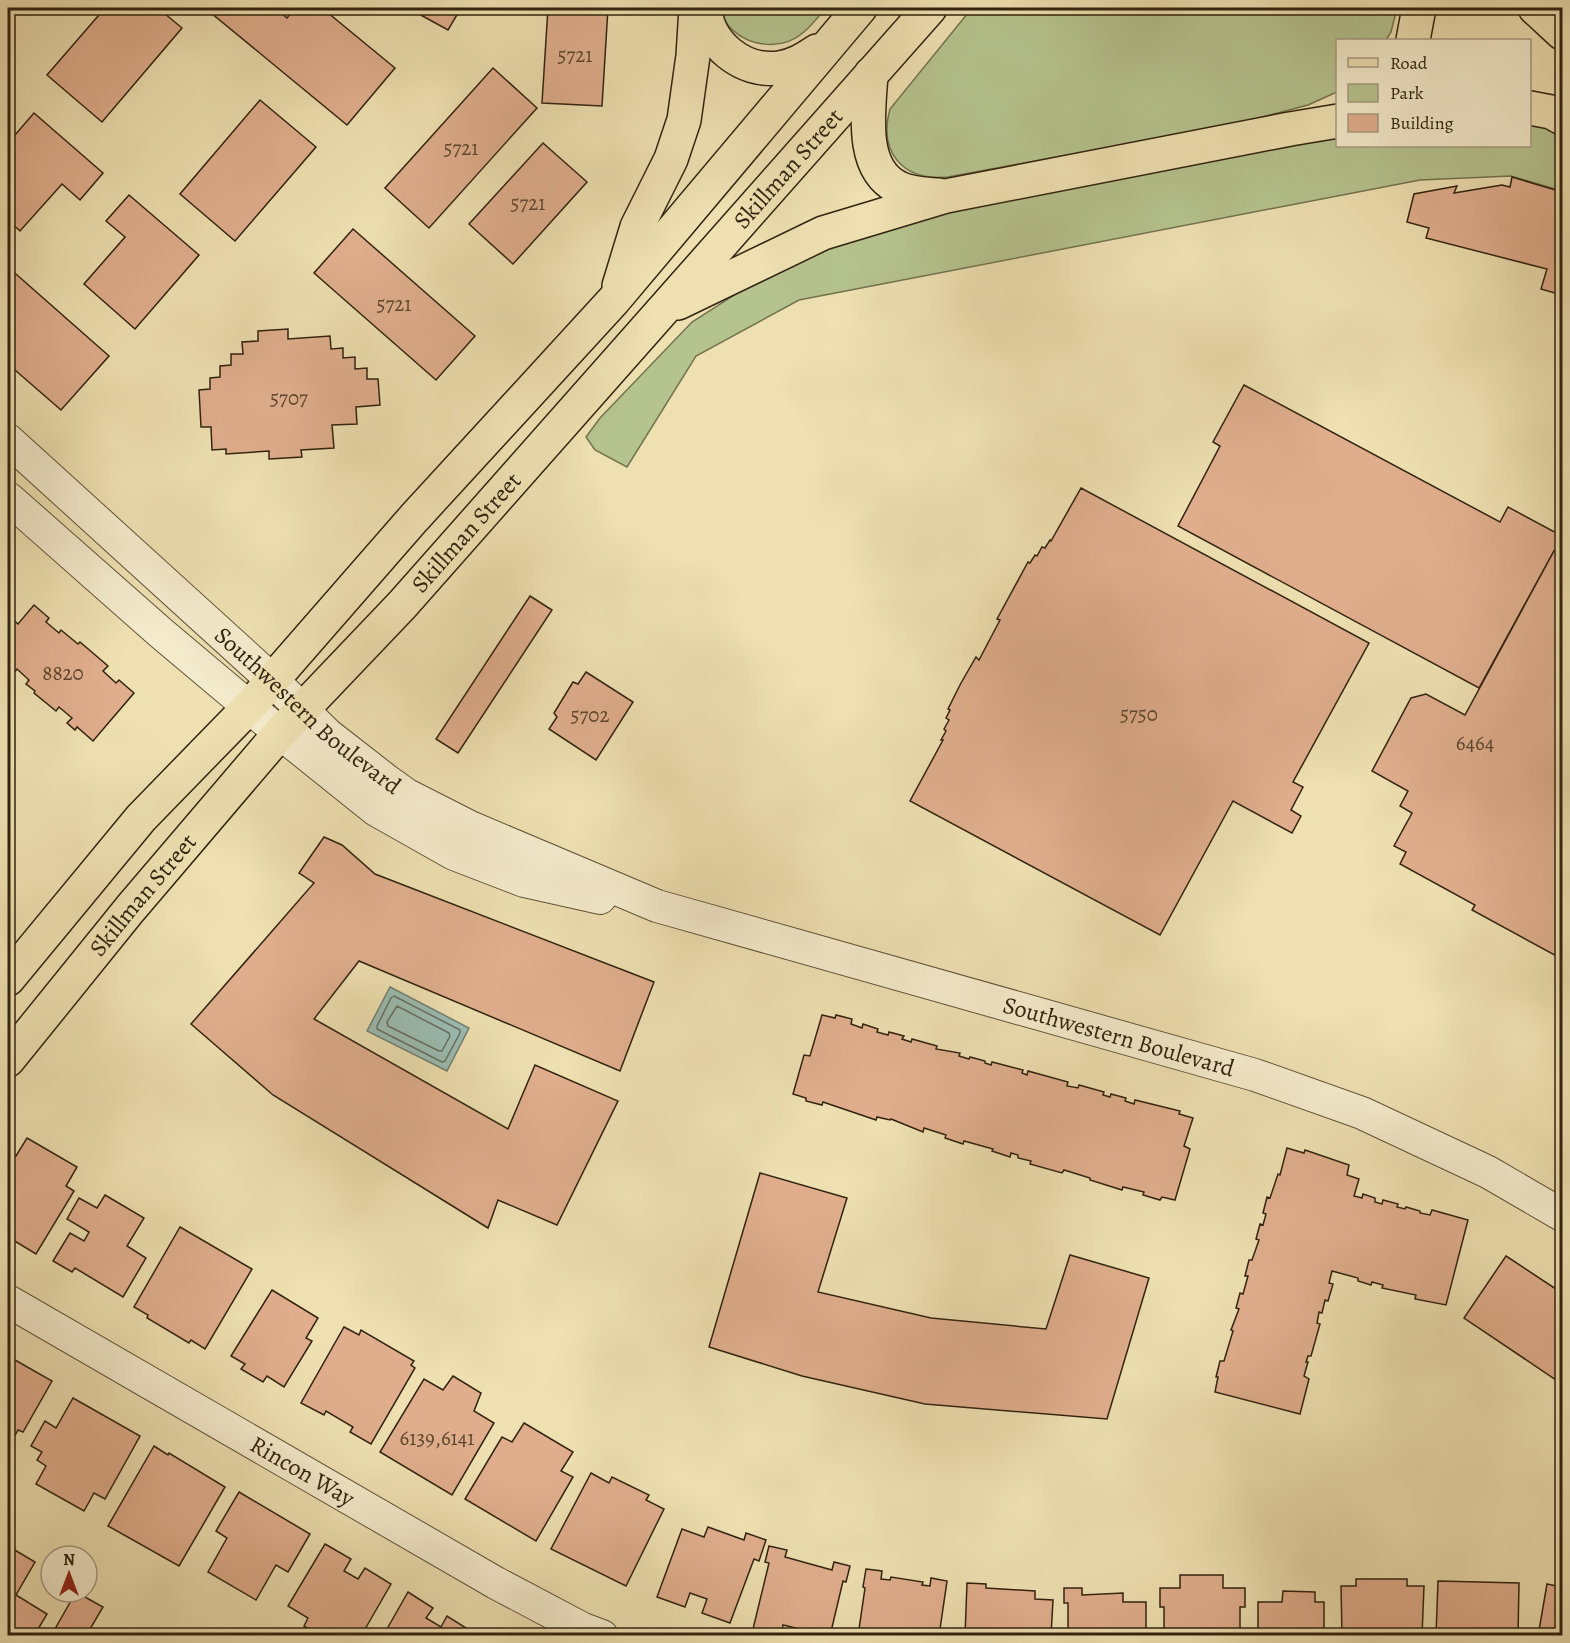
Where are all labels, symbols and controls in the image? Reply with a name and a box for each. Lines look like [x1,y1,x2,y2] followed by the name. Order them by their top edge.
[1336,39,1531,147] legend
[557,41,593,69] house number: 5721
[1390,51,1428,75] text: Road
[1390,81,1424,105] text: Park
[726,101,850,236] street label: Skillman Street
[1390,111,1454,135] text: Building
[443,134,479,162] house number: 5721
[510,189,546,217] house number: 5721
[376,290,412,318] house number: 5721
[270,384,308,412] house number: 5707
[404,465,528,600] street label: Skillman Street
[208,619,408,802] street label: Southwestern Boulevard
[42,659,84,687] house number: 8820
[1120,700,1158,728] house number: 5750
[570,701,610,729] house number: 5702
[1456,729,1494,757] house number: 6464
[82,827,203,963] street label: Skillman Street
[999,989,1238,1084] street label: Southwestern Boulevard
[400,1424,474,1452] house number: 6139,6141
[244,1428,361,1514] street label: Rincon Way
[39,1544,99,1604] north arrow
[63,1549,75,1571] text: N

